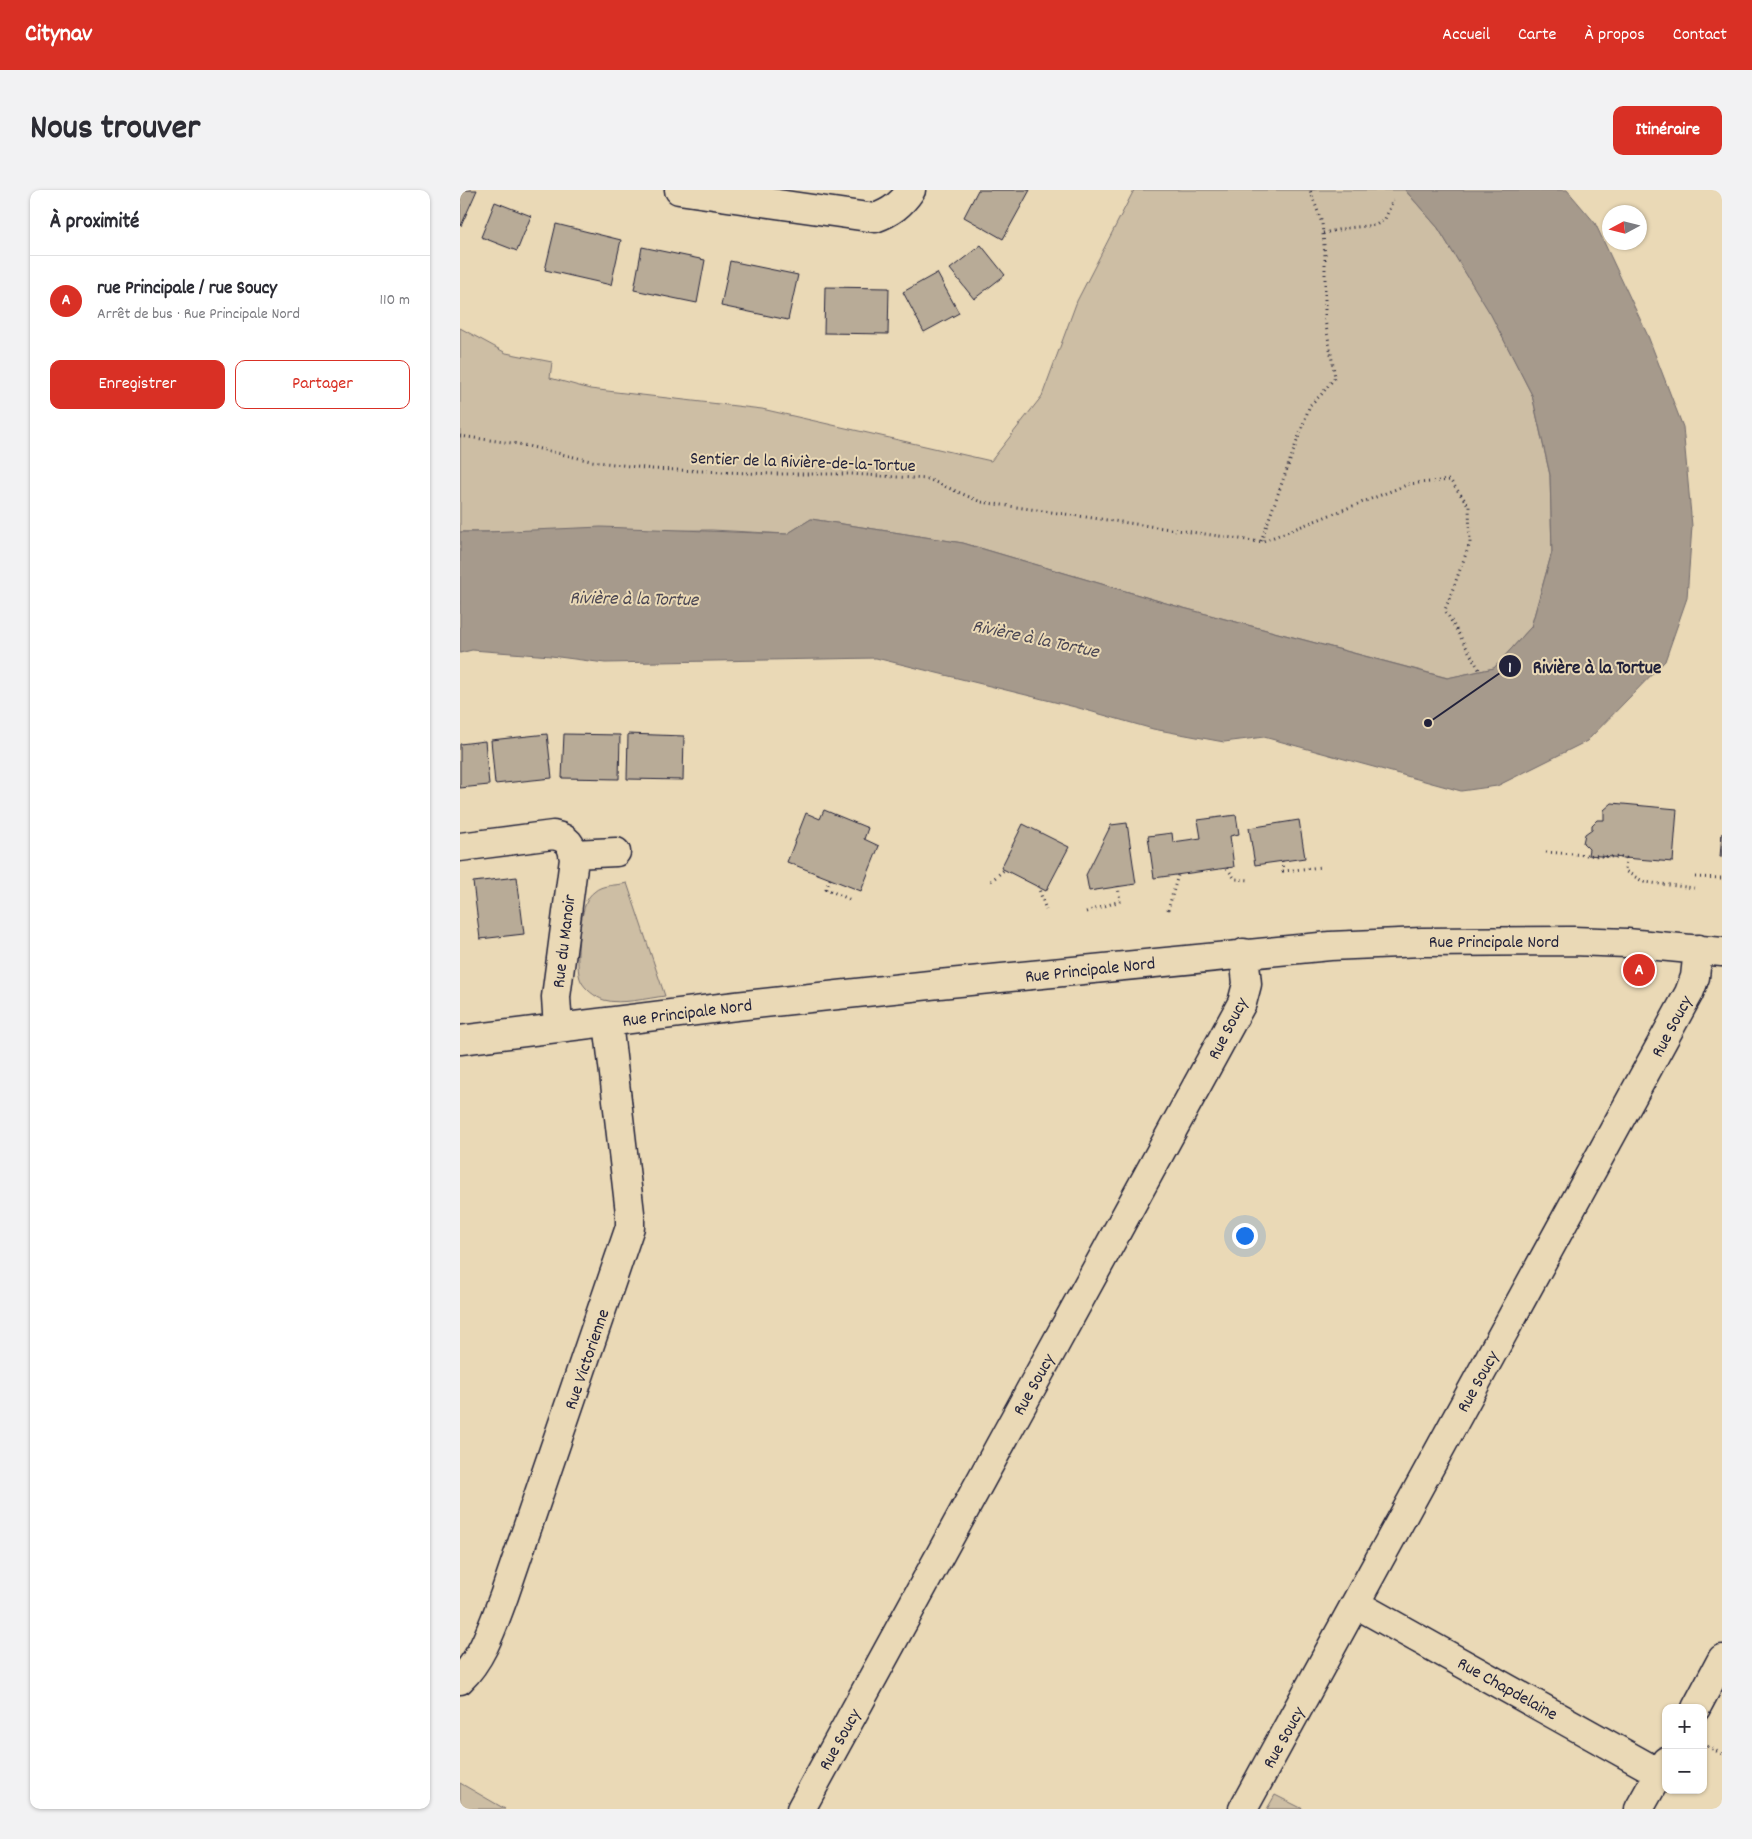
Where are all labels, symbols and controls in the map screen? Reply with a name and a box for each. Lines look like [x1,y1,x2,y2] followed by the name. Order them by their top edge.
[25,18,92,52] text: Citynav
[1442,23,1490,48] text: Accueil
[1518,23,1557,48] text: Carte
[1585,23,1645,48] text: À propos
[1673,23,1727,48] text: Contact
[30,105,200,155] text: Nous trouver
[1613,106,1722,155] button: Itinéraire
[1602,205,1647,250] north arrow
[50,208,139,238] text: À proximité
[97,276,277,303] text: rue Principale / rue Soucy
[62,289,70,312] text: A
[380,289,410,312] text: 110 m
[97,303,300,326] text: Arrêt de bus · Rue Principale Nord
[50,360,225,409] button: Enregistrer
[235,360,410,409] button: Partager
[690,447,916,480] street label: Sentier de la Rivière-de-la-Tortue
[569,586,700,615] water label: Rivière à la Tortue
[970,614,1103,667] water label: Rivière à la Tortue
[1497,649,1671,683] callout: Rivière à la Tortue
[1533,656,1661,683] text: Rivière à la Tortue
[1508,658,1512,680] text: 1
[547,893,584,990] street label: Rue du Manoir
[1429,931,1559,956] street label: Rue Principale Nord
[1623,951,1655,989] pin: A
[1024,952,1157,991] street label: Rue Principale Nord
[1646,991,1700,1063] street label: Rue Soucy
[1203,993,1256,1065] street label: Rue Soucy
[621,994,754,1035] street label: Rue Principale Nord
[1232,1223,1258,1249] your location
[559,1306,617,1413] street label: Rue Victorienne
[1452,1346,1507,1417] street label: Rue Soucy
[1008,1349,1063,1420] street label: Rue Soucy
[1452,1652,1561,1728] street label: Rue Chapdelaine
[1258,1702,1313,1773] street label: Rue Soucy
[814,1704,869,1775] street label: Rue Soucy
[1662,1704,1707,1794] map controls
[1662,1704,1707,1749] button: +
[1662,1749,1707,1794] button: −

